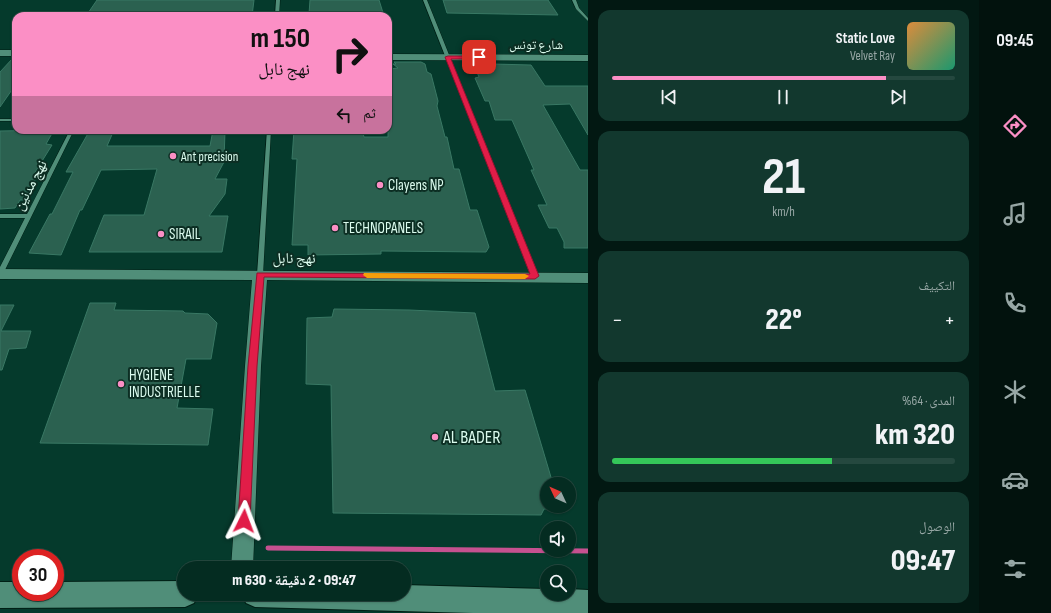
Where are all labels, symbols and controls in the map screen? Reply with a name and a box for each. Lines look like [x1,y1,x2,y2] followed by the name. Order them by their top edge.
[250,22,310,55] text: 150 m
[324,28,376,80] icon: right
[836,29,895,48] text: Static Love
[996,30,1034,51] text: 09:45
[509,37,563,54] street label: شارع تونس
[462,40,496,74] pin
[468,46,490,68] icon: arrive
[850,48,895,64] text: Velvet Ray
[258,59,310,80] text: نهج نابل
[658,86,680,108] icon: previous
[772,86,794,108] icon: pause
[887,86,909,108] icon: next
[333,104,355,126] icon: left
[363,104,376,123] text: ثم
[1001,112,1029,140] icon: directions
[762,146,805,209] text: 21
[180,149,238,165] place label: Ant precision
[168,151,178,161] marker: Ant precision
[9,157,52,214] street label: نهج مدنين
[388,176,444,195] place label: Clayens NP
[375,180,385,190] marker: Clayens NP
[1001,200,1029,228] icon: music
[772,204,795,220] text: km/h
[343,219,423,238] place label: TECHNOPANELS
[330,223,340,233] marker: TECHNOPANELS
[169,225,201,244] place label: SIRAIL
[156,229,166,239] marker: SIRAIL
[272,249,316,268] street label: نهج نابل
[919,278,955,294] text: التكييف
[1001,289,1029,317] icon: phone
[765,302,802,338] text: 22°
[612,307,623,334] text: −
[944,307,955,334] text: +
[129,366,200,402] place label: HYGIENE INDUSTRIELLE
[1001,378,1029,406] icon: climate
[116,379,126,389] marker: HYGIENE INDUSTRIELLE
[902,393,955,409] text: المدى · 64%
[875,417,955,453] text: 320 km
[442,427,501,448] place label: AL BADER
[430,432,440,442] marker: AL BADER
[1001,466,1029,494] icon: car
[540,477,576,513] north arrow
[540,477,576,601] map controls
[223,500,265,542] position arrow
[919,519,955,535] text: الوصول
[540,521,576,557] button: sound
[891,543,955,579] text: 09:47
[12,549,64,601] speed limit sign: 30
[1001,555,1029,583] icon: filters
[540,565,576,601] button: search
[232,571,356,590] text: 09:47 · 2 دقيقة · 630 m

